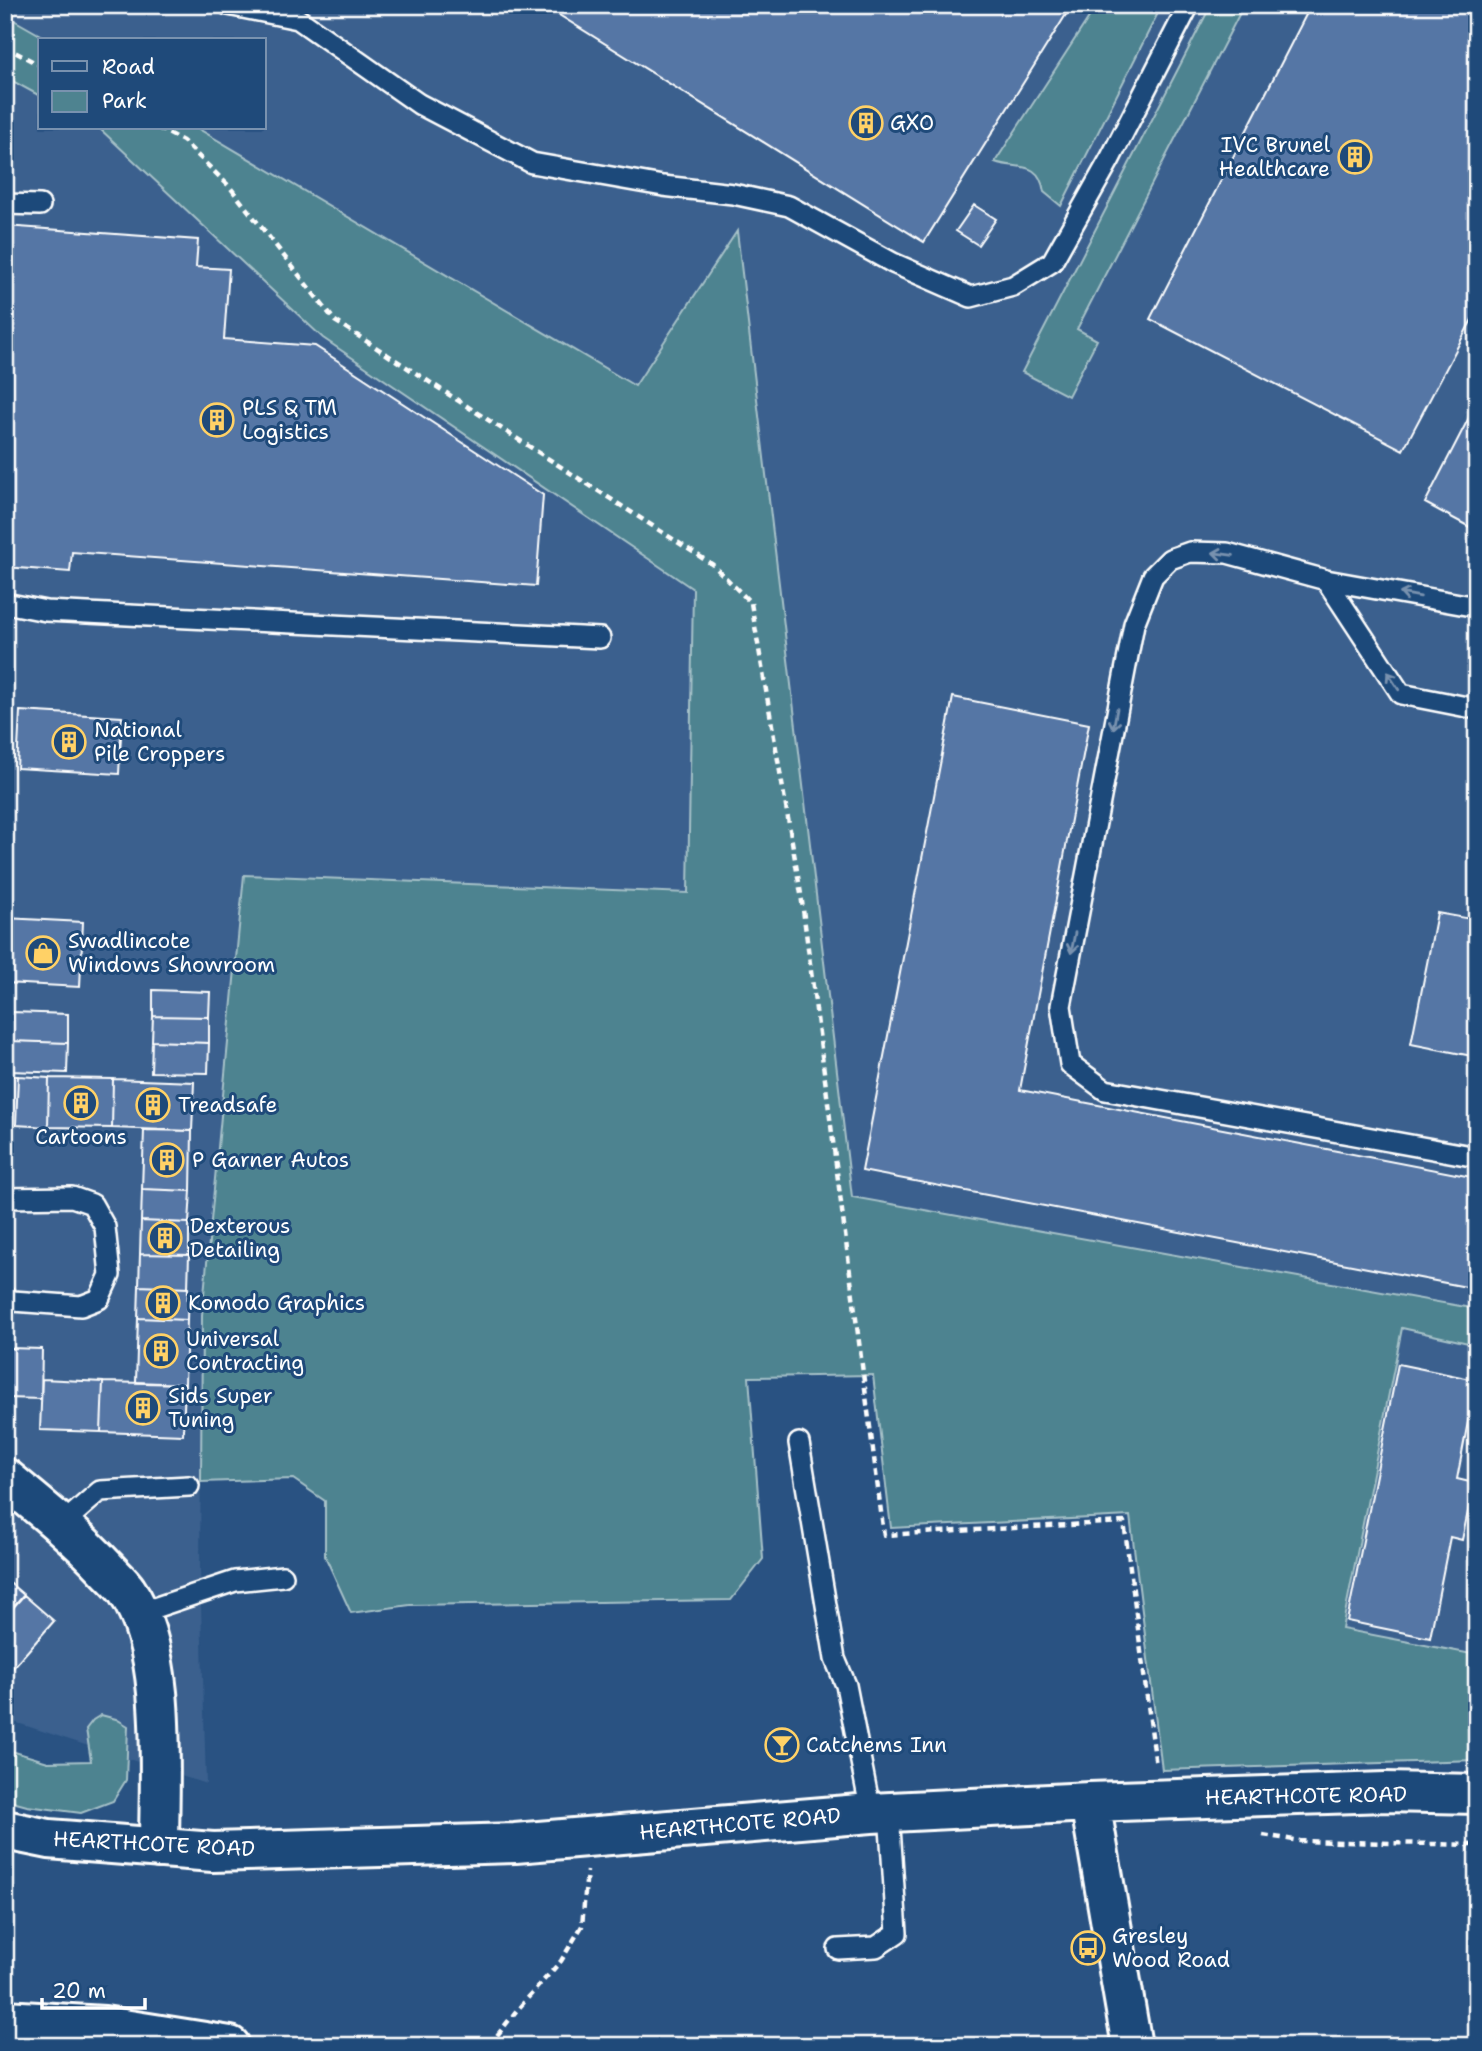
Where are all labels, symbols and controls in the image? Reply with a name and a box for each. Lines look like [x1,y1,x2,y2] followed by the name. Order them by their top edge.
[38,38,266,130] legend
[102,53,155,81] text: Road
[102,87,147,115] text: Park
[847,104,885,142] building icon: GXO
[890,109,934,137] place label: GXO
[1219,131,1331,183] place label: IVC Brunel Healthcare
[1336,138,1374,176] building icon: IVC Brunel Healthcare
[242,394,337,446] place label: PLS & TM Logistics
[198,401,236,439] building icon: PLS & TM Logistics
[1212,547,1235,560] one-way arrow
[1399,588,1422,601] one-way arrow
[1385,672,1400,691] one-way arrow
[1108,707,1122,730] one-way arrow
[94,716,225,768] place label: National Pile Croppers
[50,723,88,761] building icon: National Pile Croppers
[68,927,275,979] place label: Swadlincote Windows Showroom
[1065,931,1079,954] one-way arrow
[24,934,62,972] shop icon: Swadlincote Windows Showroom
[62,1084,100,1122] building icon: Cartoons
[134,1086,172,1124] building icon: Treadsafe
[178,1091,277,1119] place label: Treadsafe
[35,1123,127,1151] place label: Cartoons
[148,1141,186,1179] building icon: P Garner Autos
[192,1146,349,1174] place label: P Garner Autos
[190,1212,290,1264] place label: Dexterous Detailing
[146,1219,184,1257] building icon: Dexterous Detailing
[144,1284,182,1322] building icon: Komodo Graphics
[188,1289,365,1317] place label: Komodo Graphics
[186,1325,304,1377] place label: Universal Contracting
[142,1332,180,1370] building icon: Universal Contracting
[168,1382,273,1434] place label: Sids Super Tuning
[124,1389,162,1427] building icon: Sids Super Tuning
[763,1726,801,1764] bar icon: Catchems Inn
[806,1731,947,1759] place label: Catchems Inn
[1205,1780,1407,1812] street label: HEARTHCOTE ROAD
[638,1801,842,1847] street label: HEARTHCOTE ROAD
[52,1825,256,1863] street label: HEARTHCOTE ROAD
[1112,1922,1230,1974] place label: Gresley Wood Road
[1069,1929,1107,1967] bus stop icon: Gresley Wood Road
[42,1967,145,2011] scale bar
[52,1977,106,2005] text: 20 m

